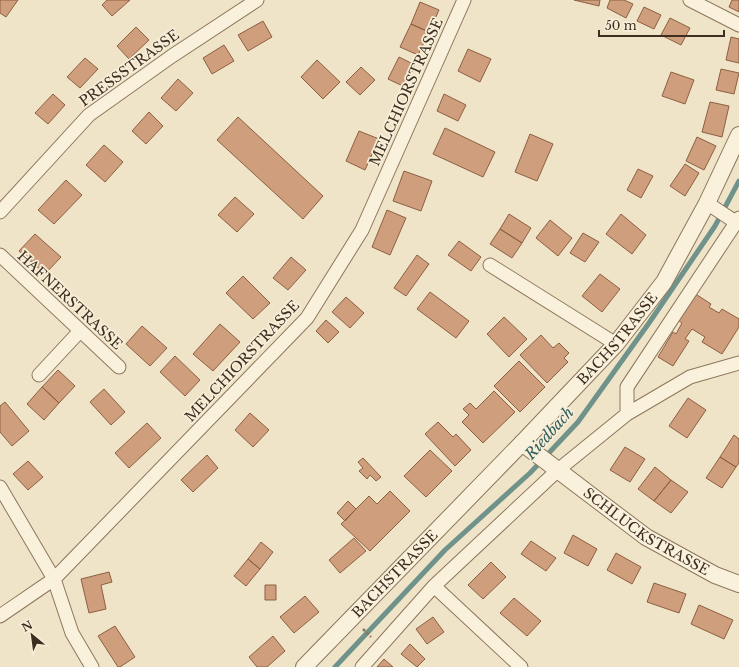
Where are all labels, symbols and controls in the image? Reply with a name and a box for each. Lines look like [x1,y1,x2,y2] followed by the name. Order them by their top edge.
[599,12,724,38] scale bar
[365,15,447,169] street label: MELCHIORSTRASSE
[605,18,637,33] text: 50 m
[76,26,182,110] street label: PRESSSTRASSE
[14,247,126,353] street label: HAFNERSTRASSE
[573,289,661,389] street label: BACHSTRASSE
[181,296,303,426] street label: MELCHIORSTRASSE
[520,403,578,464] water label: Riedbach
[580,484,713,579] street label: SCHLUCKSTRASSE
[348,526,441,622] street label: BACHSTRASSE
[12,615,52,655] north arrow
[19,617,36,635] text: N

